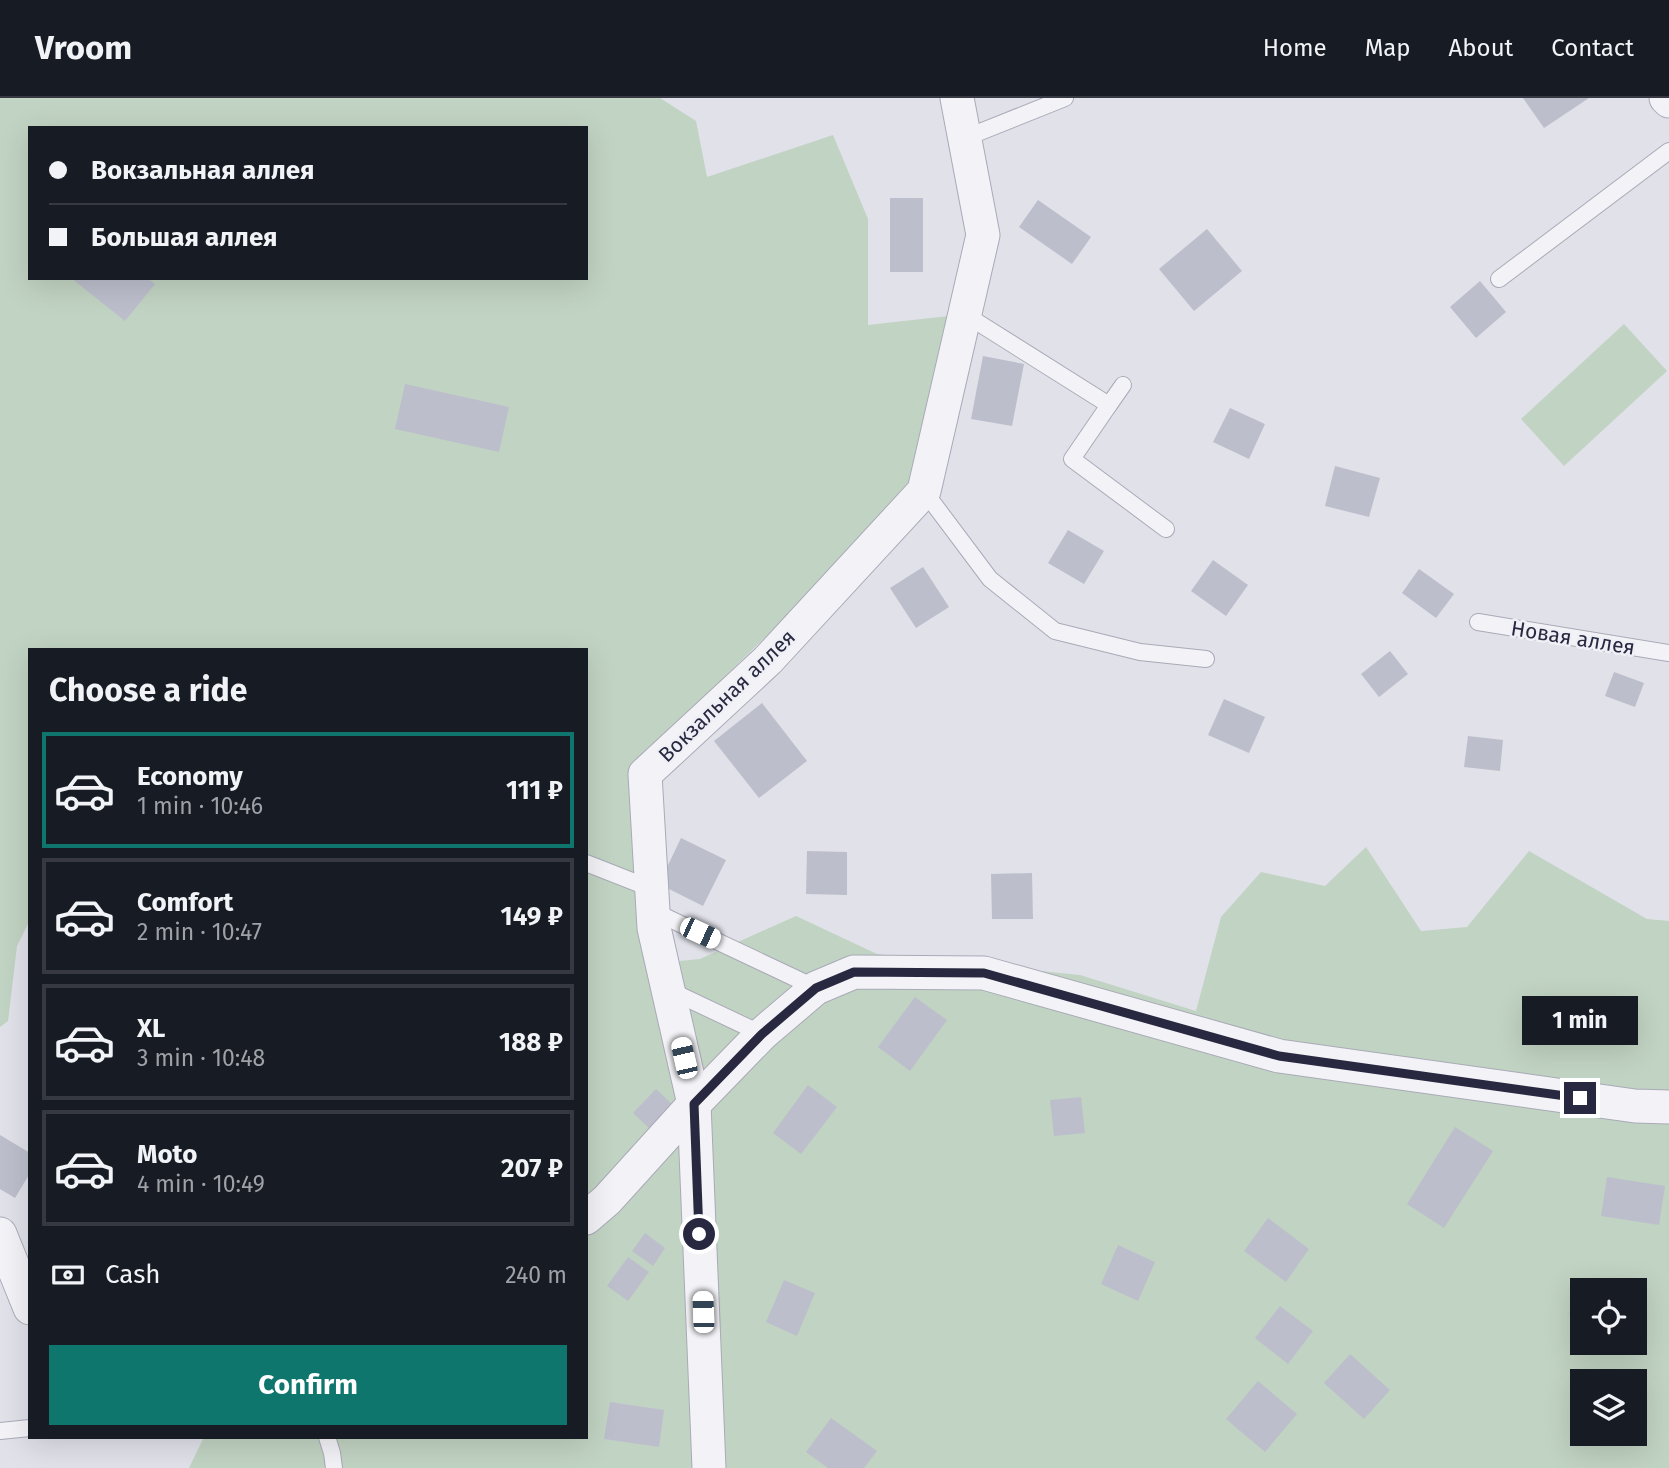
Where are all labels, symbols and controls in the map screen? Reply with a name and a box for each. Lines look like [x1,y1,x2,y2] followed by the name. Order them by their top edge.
[35,28,132,68] text: Vroom
[1263,34,1327,62] text: Home
[1365,34,1411,62] text: Map
[1449,34,1513,62] text: About
[1551,34,1634,62] text: Contact
[91,155,314,186] text: Вокзальная аллея
[91,222,278,253] text: Большая аллея
[1509,615,1637,661] street label: Новая аллея
[653,624,801,768] street label: Вокзальная аллея
[49,671,247,709] text: Choose a ride
[53,759,116,822] icon: car
[137,761,243,792] text: Economy
[506,775,563,806] text: 111 ₽
[137,792,263,820] text: 1 min · 10:46
[53,885,116,948] icon: car
[137,887,233,918] text: Comfort
[501,901,563,932] text: 149 ₽
[677,915,724,951] car
[137,918,262,946] text: 2 min · 10:47
[1522,996,1638,1046] callout: 1 min
[1552,1006,1608,1034] text: 1 min
[53,1011,116,1074] icon: car
[137,1013,165,1044] text: XL
[499,1027,563,1058] text: 188 ₽
[670,1035,699,1081] car
[137,1044,265,1072] text: 3 min · 10:48
[1564,1082,1596,1114] route end
[53,1137,116,1200] icon: car
[137,1139,197,1170] text: Moto
[501,1153,563,1184] text: 207 ₽
[137,1170,265,1198] text: 4 min · 10:49
[683,1218,715,1250] route start
[49,1256,87,1294] icon: cash
[105,1259,161,1290] text: Cash
[505,1261,567,1289] text: 240 m
[1570,1278,1647,1446] map controls
[1570,1278,1647,1355] button: locate
[692,1291,715,1333] car
[49,1345,567,1425] button: Confirm
[1570,1369,1647,1446] button: layers

